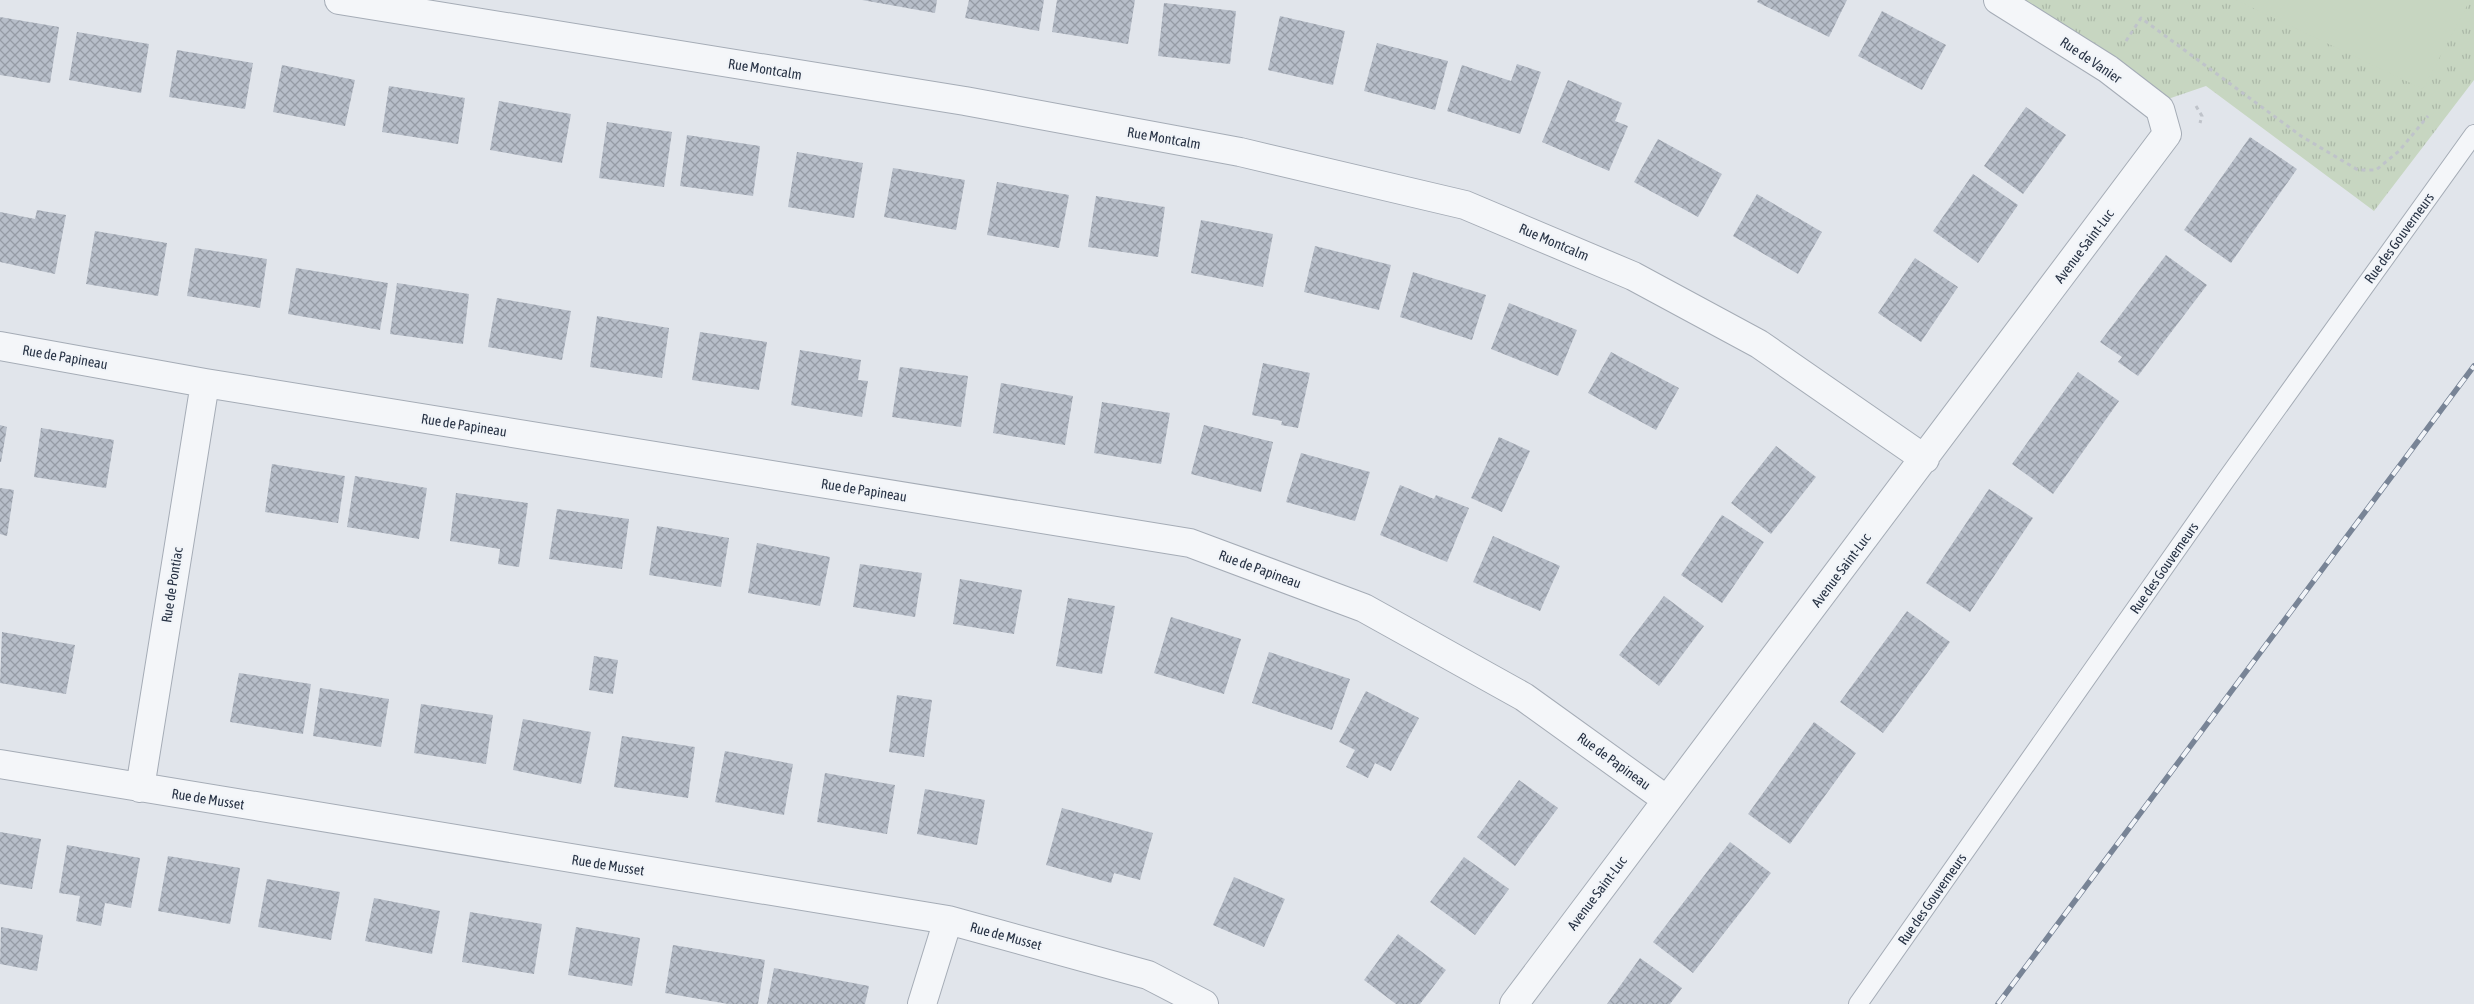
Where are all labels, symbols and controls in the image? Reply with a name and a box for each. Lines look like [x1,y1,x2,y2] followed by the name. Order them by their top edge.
[2057,34,2125,87] street label: Rue de Vanier
[727,55,803,83] street label: Rue Montcalm
[1126,124,1202,152] street label: Rue Montcalm
[2361,190,2437,286] street label: Rue des Gouverneurs
[2051,205,2117,286] street label: Avenue Saint-Luc
[1517,220,1591,264] street label: Rue Montcalm
[21,342,109,372] street label: Rue de Papineau
[420,410,508,440] street label: Rue de Papineau
[820,475,908,505] street label: Rue de Papineau
[2127,519,2201,617] street label: Rue des Gouverneurs
[1808,529,1874,610] street label: Avenue Saint-Luc
[158,545,186,624] street label: Rue de Pontiac
[1217,547,1303,591] street label: Rue de Papineau
[1574,729,1654,793] street label: Rue de Papineau
[171,785,245,813] street label: Rue de Musset
[1895,850,1969,948] street label: Rue des Gouverneurs
[571,851,645,879] street label: Rue de Musset
[1564,852,1630,933] street label: Avenue Saint-Luc
[968,919,1044,953] street label: Rue de Musset

